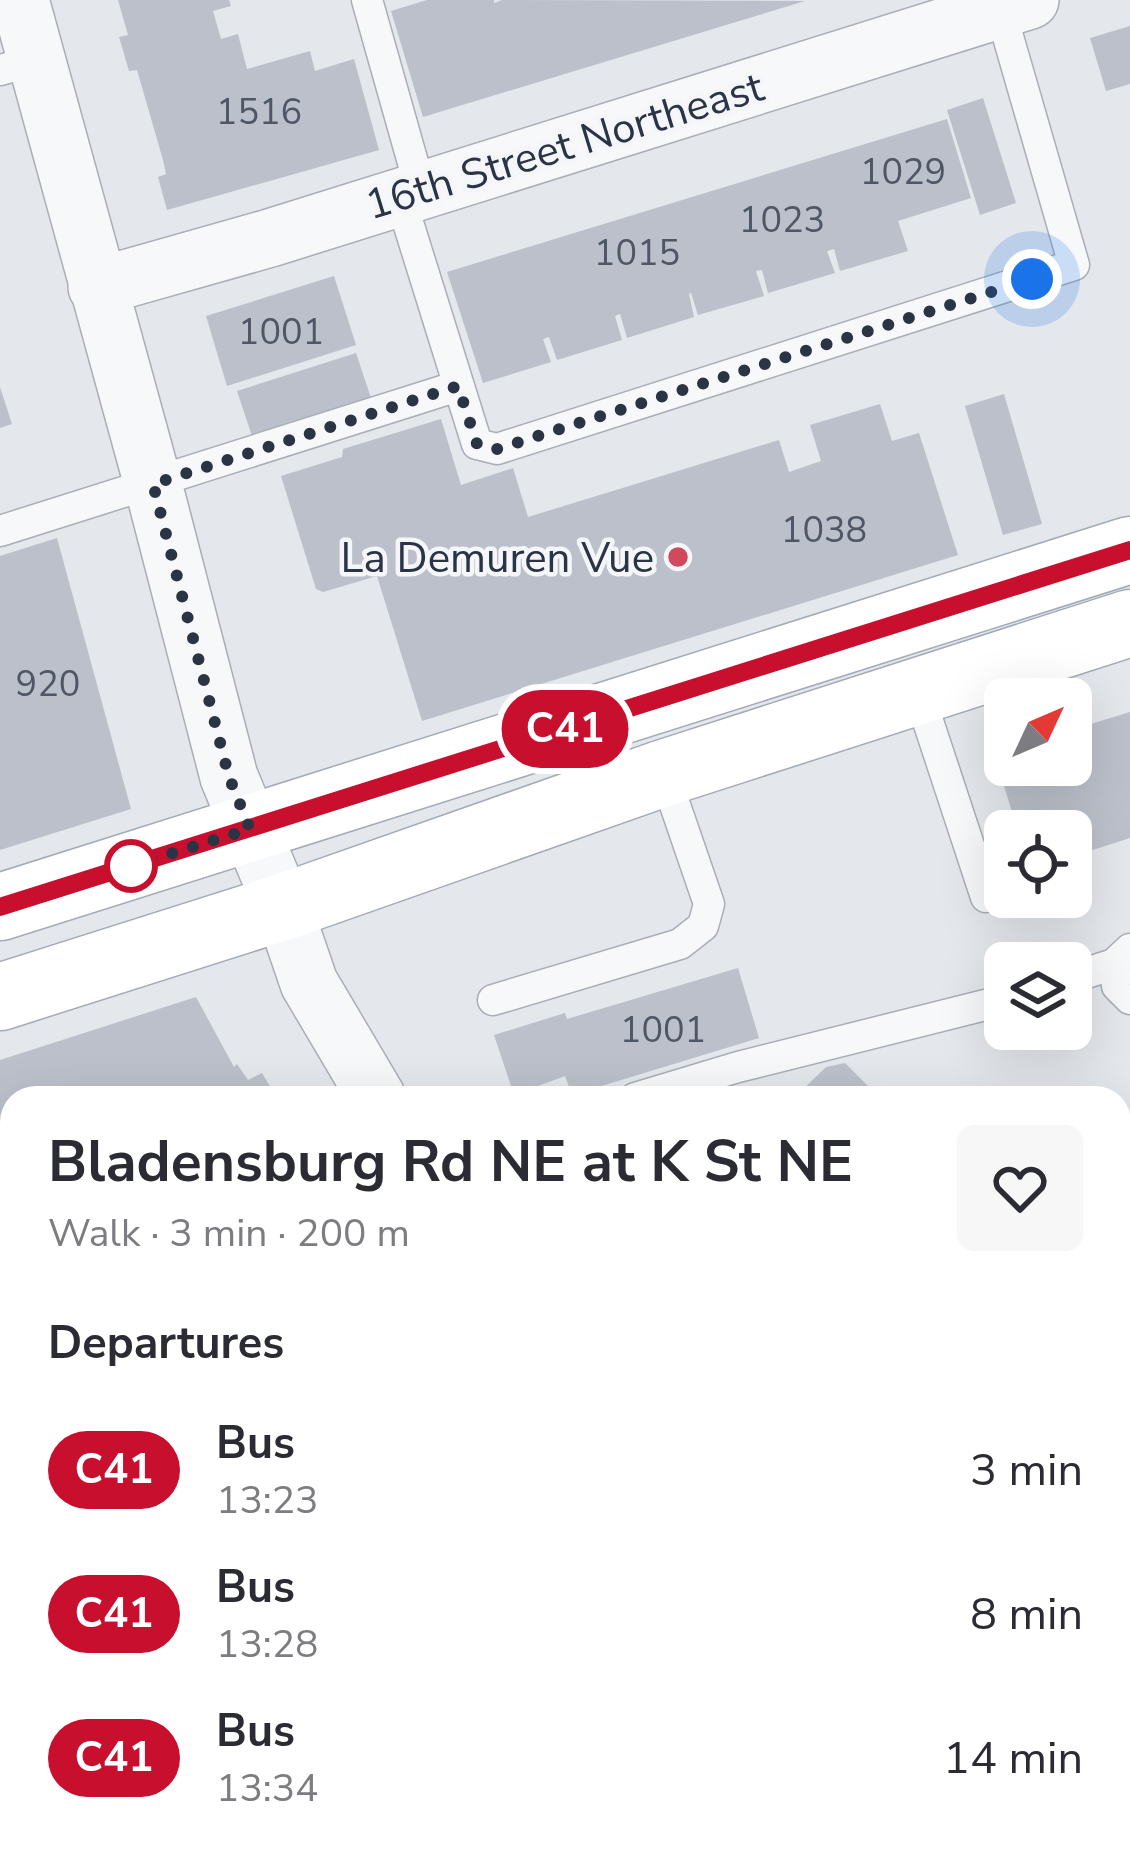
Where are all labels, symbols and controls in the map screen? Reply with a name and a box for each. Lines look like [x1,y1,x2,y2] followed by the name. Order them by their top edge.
[358,59,771,234] street label: 16th Street Northeast
[216,88,302,137] house number: 1516
[860,148,946,197] house number: 1029
[739,196,825,245] house number: 1023
[594,229,680,278] house number: 1015
[1002,249,1062,309] your location
[238,308,324,357] house number: 1001
[781,506,867,555] house number: 1038
[341,530,654,587] place label: La Demuren Vue
[665,544,691,570] marker: La Demuren Vue
[16,660,80,709] house number: 920
[984,678,1092,786] north arrow
[984,678,1092,1050] map controls
[496,690,634,768] line badge: C41
[526,700,604,757] text: C41
[984,810,1092,918] button: locate
[106,841,156,891] unlabelled marker
[984,942,1092,1050] button: layers
[620,1006,706,1055] house number: 1001
[48,1123,853,1201] text: Bladensburg Rd NE at K St NE
[957,1125,1083,1251] button: heart
[48,1207,410,1260] text: Walk · 3 min · 200 m
[48,1313,284,1374] text: Departures
[216,1413,295,1474] text: Bus
[970,1440,1083,1501] text: 3 min
[75,1441,153,1498] text: C41
[216,1474,319,1527] text: 13:23
[216,1557,295,1618] text: Bus
[970,1584,1083,1645] text: 8 min
[75,1585,153,1642] text: C41
[216,1618,319,1671] text: 13:28
[216,1701,295,1762] text: Bus
[943,1728,1083,1789] text: 14 min
[75,1729,153,1786] text: C41
[216,1762,319,1815] text: 13:34

